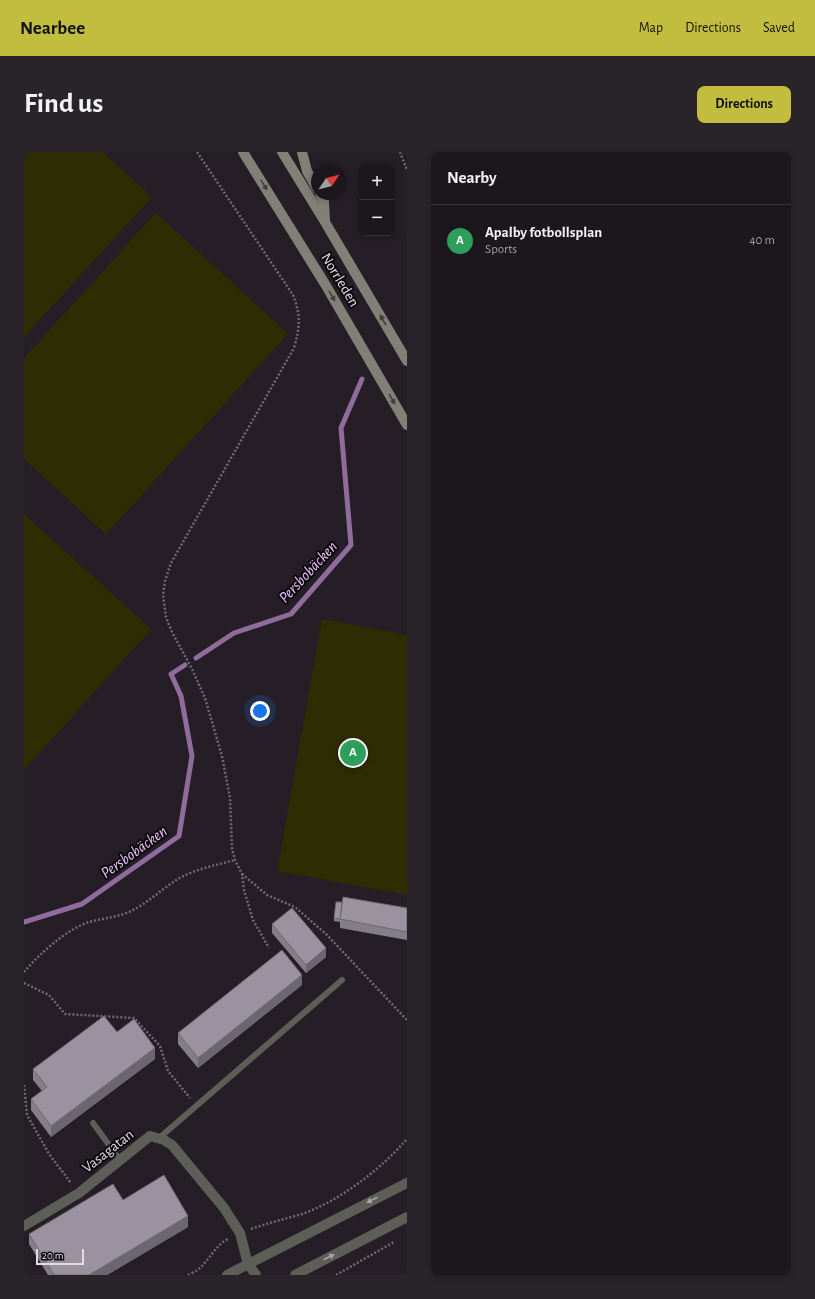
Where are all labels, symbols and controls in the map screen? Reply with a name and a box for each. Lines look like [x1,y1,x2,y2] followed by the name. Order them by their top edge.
[20,19,85,38] text: Nearbee
[639,21,663,35] text: Map
[685,21,741,35] text: Directions
[763,21,795,35] text: Saved
[697,86,791,123] button: Directions
[24,90,103,118] text: Find us
[311,164,347,200] north arrow
[359,164,395,236] map controls
[359,164,395,200] button: +
[447,169,497,186] text: Nearby
[260,180,268,190] one-way arrow
[359,200,395,236] button: −
[485,225,602,240] text: Apalby fotbollsplan
[456,234,464,247] text: A
[749,234,775,247] text: 40 m
[485,243,517,256] text: Sports
[318,250,362,310] street label: Norrleden
[329,290,336,302] one-way arrow
[380,315,387,326] one-way arrow
[389,394,396,405] one-way arrow
[276,538,340,606] water label: Persbobäcken
[250,701,270,721] your location
[340,738,366,768] pin: A
[98,823,170,881] water label: Persbobäcken
[80,1126,136,1176] street label: Vasagatan
[366,1197,378,1203] one-way arrow
[36,1247,84,1266] scale bar
[42,1250,63,1261] text: 20 m
[323,1254,335,1261] one-way arrow

